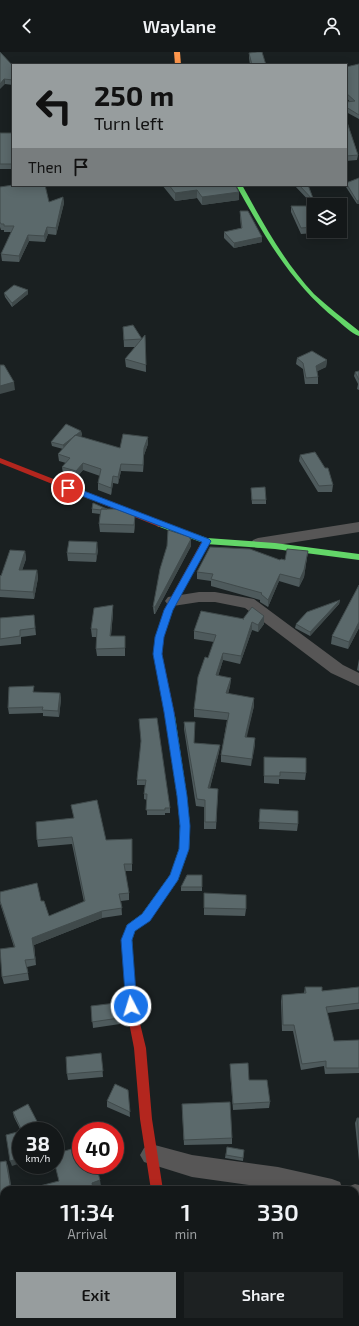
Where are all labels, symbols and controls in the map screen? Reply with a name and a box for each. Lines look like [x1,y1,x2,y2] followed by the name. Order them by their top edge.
[16,15,38,37] icon: back
[143,15,216,37] text: Waylane
[321,15,343,37] icon: person
[94,78,174,112] text: 250 m
[28,80,80,132] icon: left
[94,112,164,134] text: Turn left
[70,156,92,178] icon: arrive
[28,158,62,176] text: Then
[307,198,347,238] map controls
[307,198,347,238] button: layers
[51,471,85,505] pin
[57,477,79,499] icon: arrive
[110,985,152,1027] position arrow
[72,1122,124,1174] speed limit sign: 40
[26,1131,50,1155] text: 38
[26,1152,50,1164] text: km/h
[60,1197,115,1226] text: 11:34
[181,1197,191,1226] text: 1
[257,1197,299,1226] text: 330
[68,1226,107,1242] text: Arrival
[175,1226,197,1242] text: min
[272,1226,284,1242] text: m
[16,1272,176,1318] button: Exit
[184,1272,343,1318] button: Share

